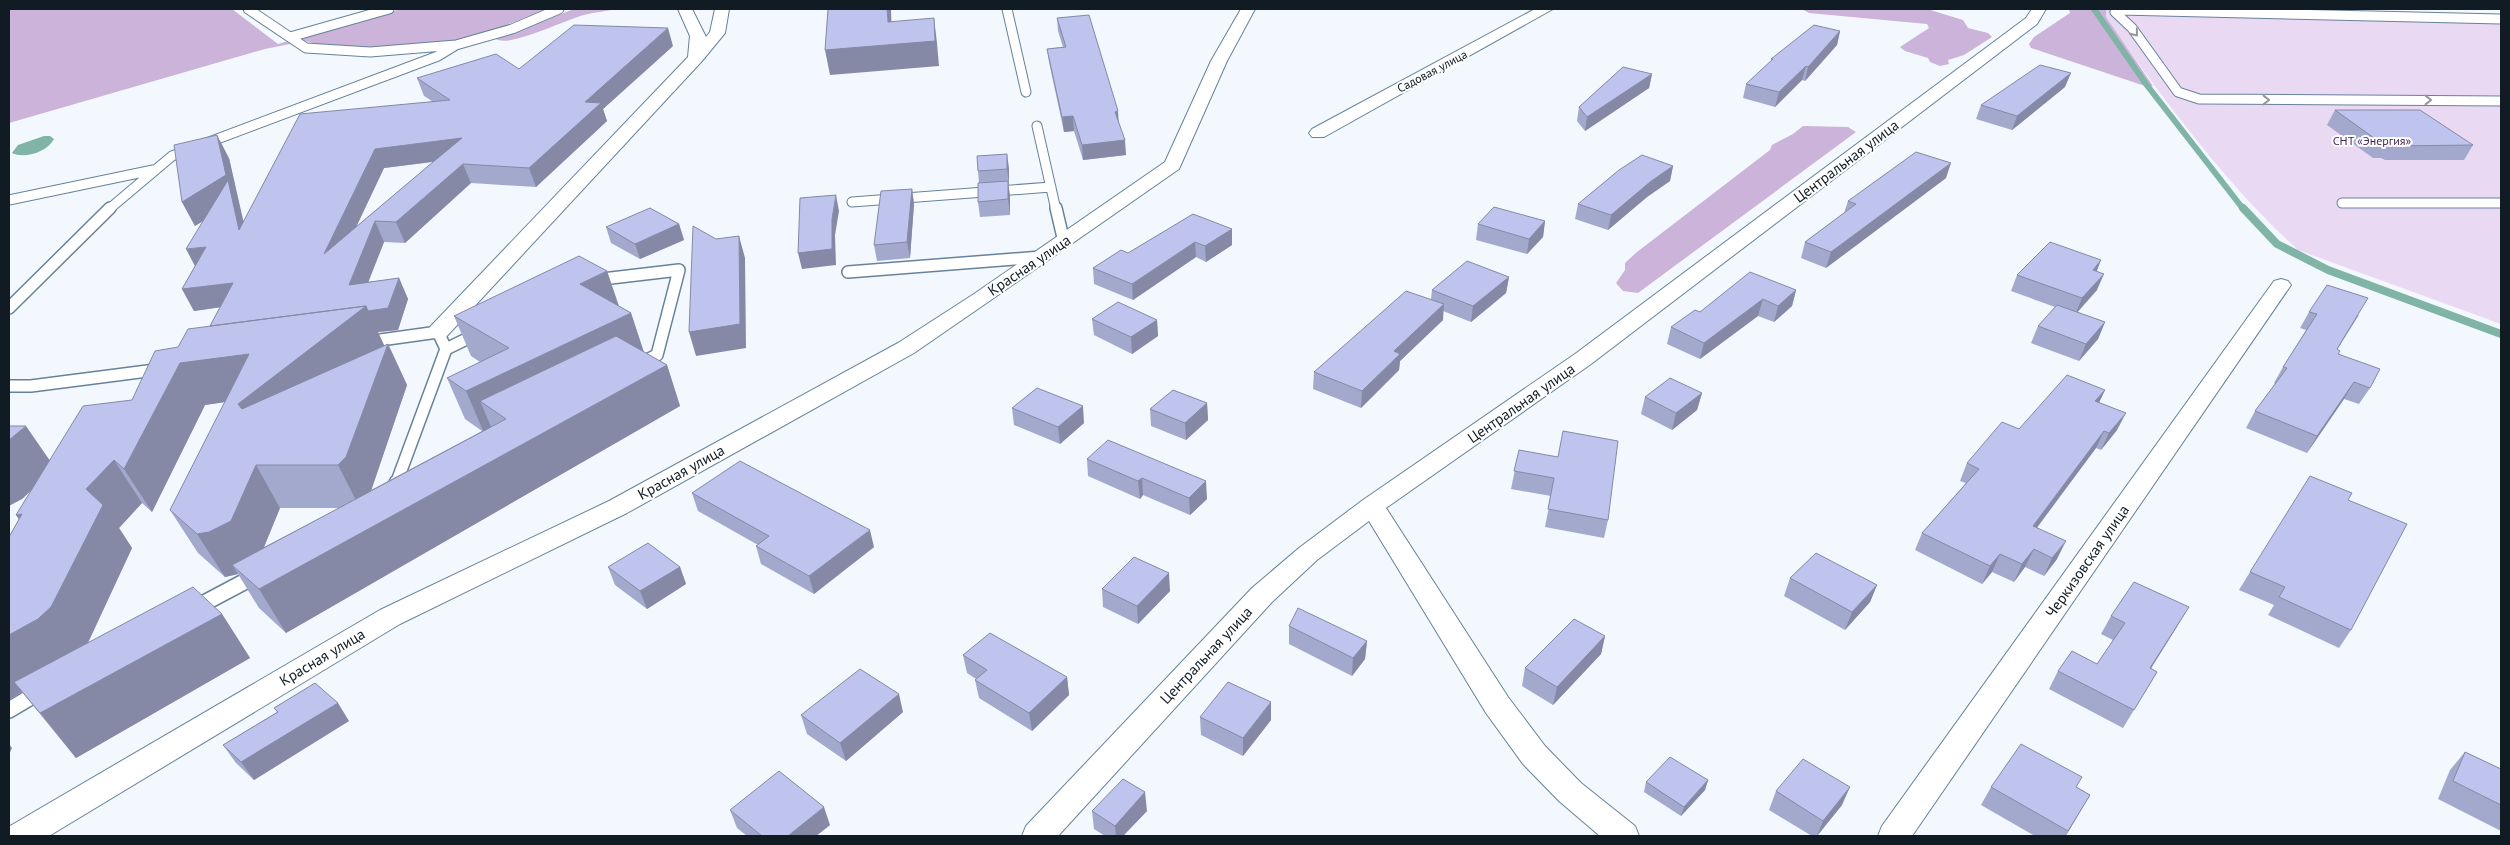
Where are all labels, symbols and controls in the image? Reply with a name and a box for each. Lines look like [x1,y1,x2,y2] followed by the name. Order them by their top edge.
[2129,27,2137,36] one-way arrow
[1394,46,1470,96] street label: Садовая улица
[2262,94,2270,105] one-way arrow
[2425,95,2433,105] one-way arrow
[1790,115,1902,207] street label: Центральная улица
[2333,133,2411,148] park label: СНТ «Энергия»
[984,230,1074,300] street label: Красная улица
[1464,359,1578,447] street label: Центральная улица
[634,440,728,504] street label: Красная улица
[2041,501,2133,621] street label: Черкизовская улица
[1156,602,1256,708] street label: Центральная улица
[276,624,368,690] street label: Красная улица

